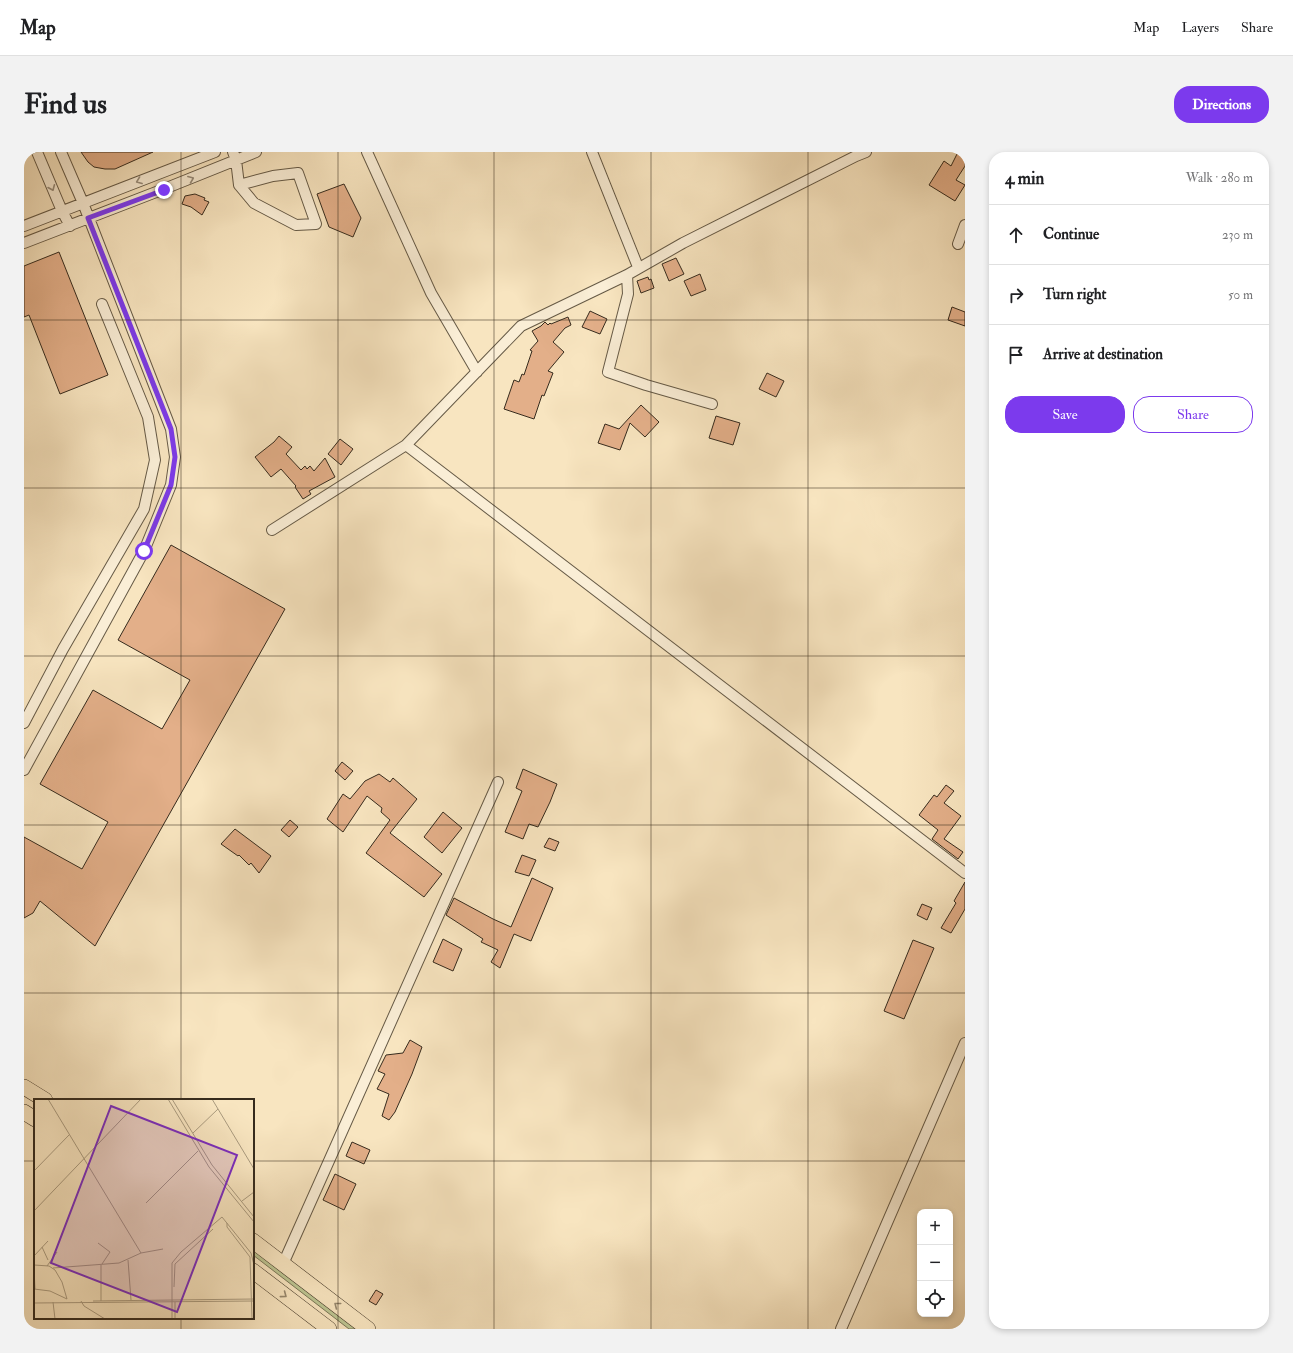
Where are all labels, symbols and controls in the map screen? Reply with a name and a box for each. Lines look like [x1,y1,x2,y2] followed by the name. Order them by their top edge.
[20,16,56,40] text: Map
[1133,19,1159,36] text: Map
[1181,19,1219,36] text: Layers
[1241,19,1273,36] text: Share
[1174,86,1269,123] button: Directions
[24,87,107,122] text: Find us
[1005,168,1044,189] text: 4 min
[1186,170,1253,186] text: Walk · 280 m
[187,175,194,183] one-way arrow
[136,177,143,185] one-way arrow
[155,181,173,199] route end
[48,184,56,191] one-way arrow
[1005,224,1027,246] icon: ahead
[1043,225,1099,244] text: Continue
[1222,227,1253,243] text: 230 m
[1005,284,1027,306] icon: right
[1043,285,1106,304] text: Turn right
[1228,287,1253,303] text: 50 m
[1005,344,1027,366] icon: arrive
[1043,345,1163,364] text: Arrive at destination
[1005,396,1125,433] button: Save
[1133,396,1253,433] button: Share
[135,542,153,560] route start
[34,1099,254,1319] inset map
[917,1209,953,1317] map controls
[917,1209,953,1245] button: +
[917,1245,953,1281] button: −
[917,1281,953,1317] button: locate
[280,1290,287,1298] one-way arrow
[334,1303,341,1310] one-way arrow

